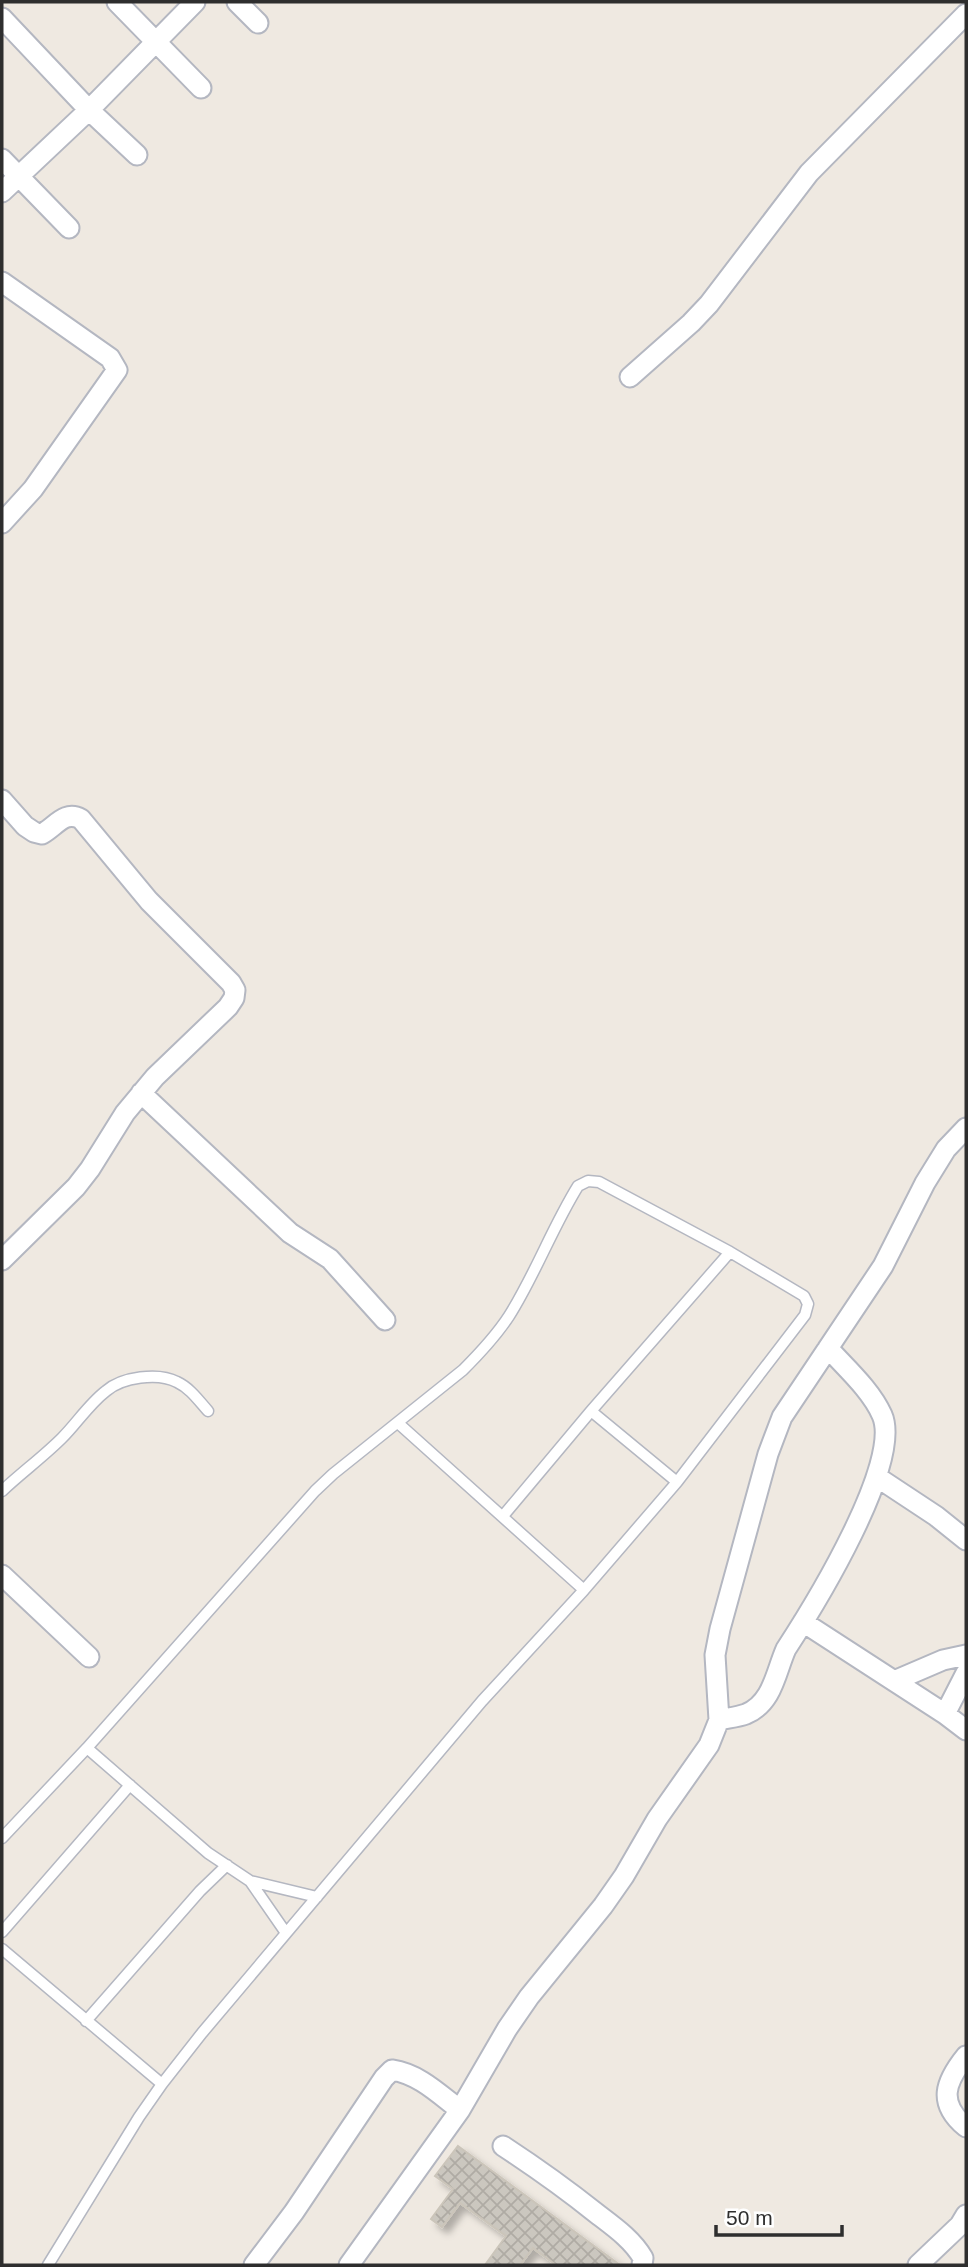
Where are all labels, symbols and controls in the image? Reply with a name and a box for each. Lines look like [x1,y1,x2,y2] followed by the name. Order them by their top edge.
[716,2194,842,2238] scale bar
[726,2206,773,2229] text: 50 m

